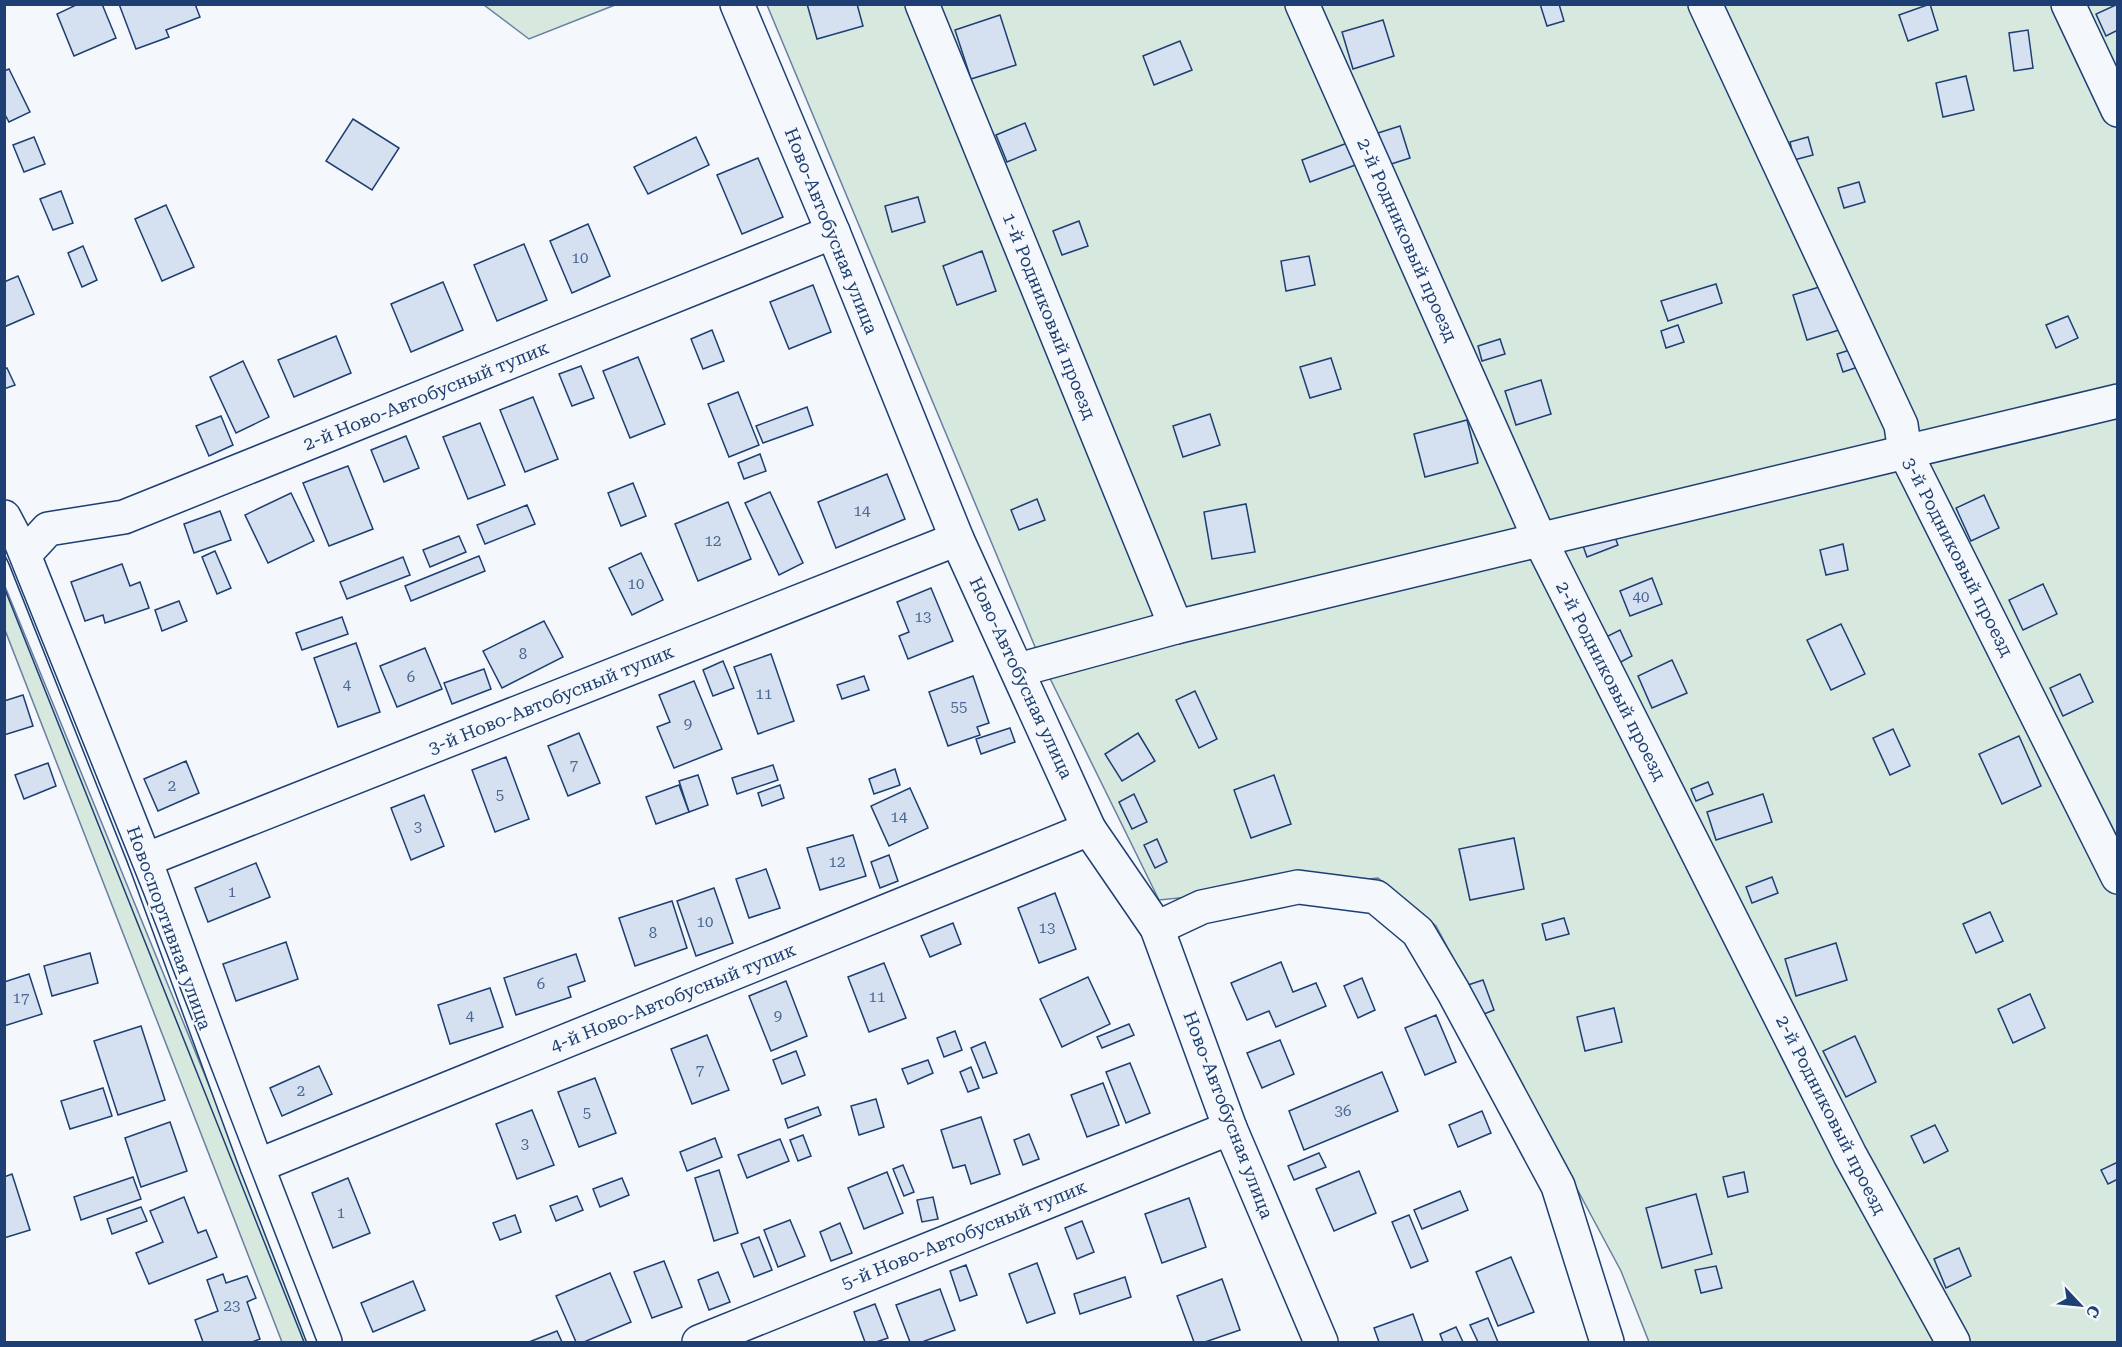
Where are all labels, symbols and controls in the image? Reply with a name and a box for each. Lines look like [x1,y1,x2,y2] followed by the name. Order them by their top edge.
[780,125,883,337] street label: Ново-Автобусная улица
[1353,135,1462,345] street label: 2-й Родниковый проезд
[998,210,1100,422] street label: 1-й Родниковый проезд
[572,249,588,267] house number: 10
[300,337,552,454] street label: 2-й Ново-Автобусный тупик
[1899,454,2018,660] street label: 3-й Родниковый проезд
[854,502,871,520] house number: 14
[705,532,721,550] house number: 12
[965,573,1078,782] street label: Ново-Автобусная улица
[628,575,644,593] house number: 10
[1552,578,1671,784] street label: 2-й Родниковый проезд
[1633,588,1649,606] house number: 40
[915,608,931,626] house number: 13
[425,641,677,758] street label: 3-й Ново-Автобусный тупик
[519,645,527,663] house number: 8
[407,668,415,686] house number: 6
[343,676,352,694] house number: 4
[756,685,772,703] house number: 11
[951,698,967,716] house number: 55
[684,715,692,733] house number: 9
[570,756,578,774] house number: 7
[168,777,176,795] house number: 2
[496,786,504,804] house number: 5
[891,808,908,826] house number: 14
[414,818,422,836] house number: 3
[123,823,216,1033] street label: Новоспортивная улица
[829,853,845,871] house number: 12
[228,883,236,901] house number: 1
[697,913,713,931] house number: 10
[1039,919,1055,937] house number: 13
[649,924,657,942] house number: 8
[547,939,799,1056] street label: 4-й Ново-Автобусный тупик
[537,975,545,993] house number: 6
[869,988,885,1006] house number: 11
[13,989,29,1007] house number: 17
[466,1007,475,1025] house number: 4
[774,1007,782,1025] house number: 9
[1179,1008,1278,1222] street label: Ново-Автобусная улица
[1772,1012,1891,1218] street label: 2-й Родниковый проезд
[696,1061,704,1079] house number: 7
[297,1082,305,1100] house number: 2
[1335,1102,1351,1120] house number: 36
[583,1104,591,1122] house number: 5
[521,1135,529,1153] house number: 3
[838,1176,1090,1293] street label: 5-й Ново-Автобусный тупик
[337,1204,345,1222] house number: 1
[2050,1275,2110,1335] north arrow
[224,1297,240,1315] house number: 23
[2082,1302,2104,1321] text: С

